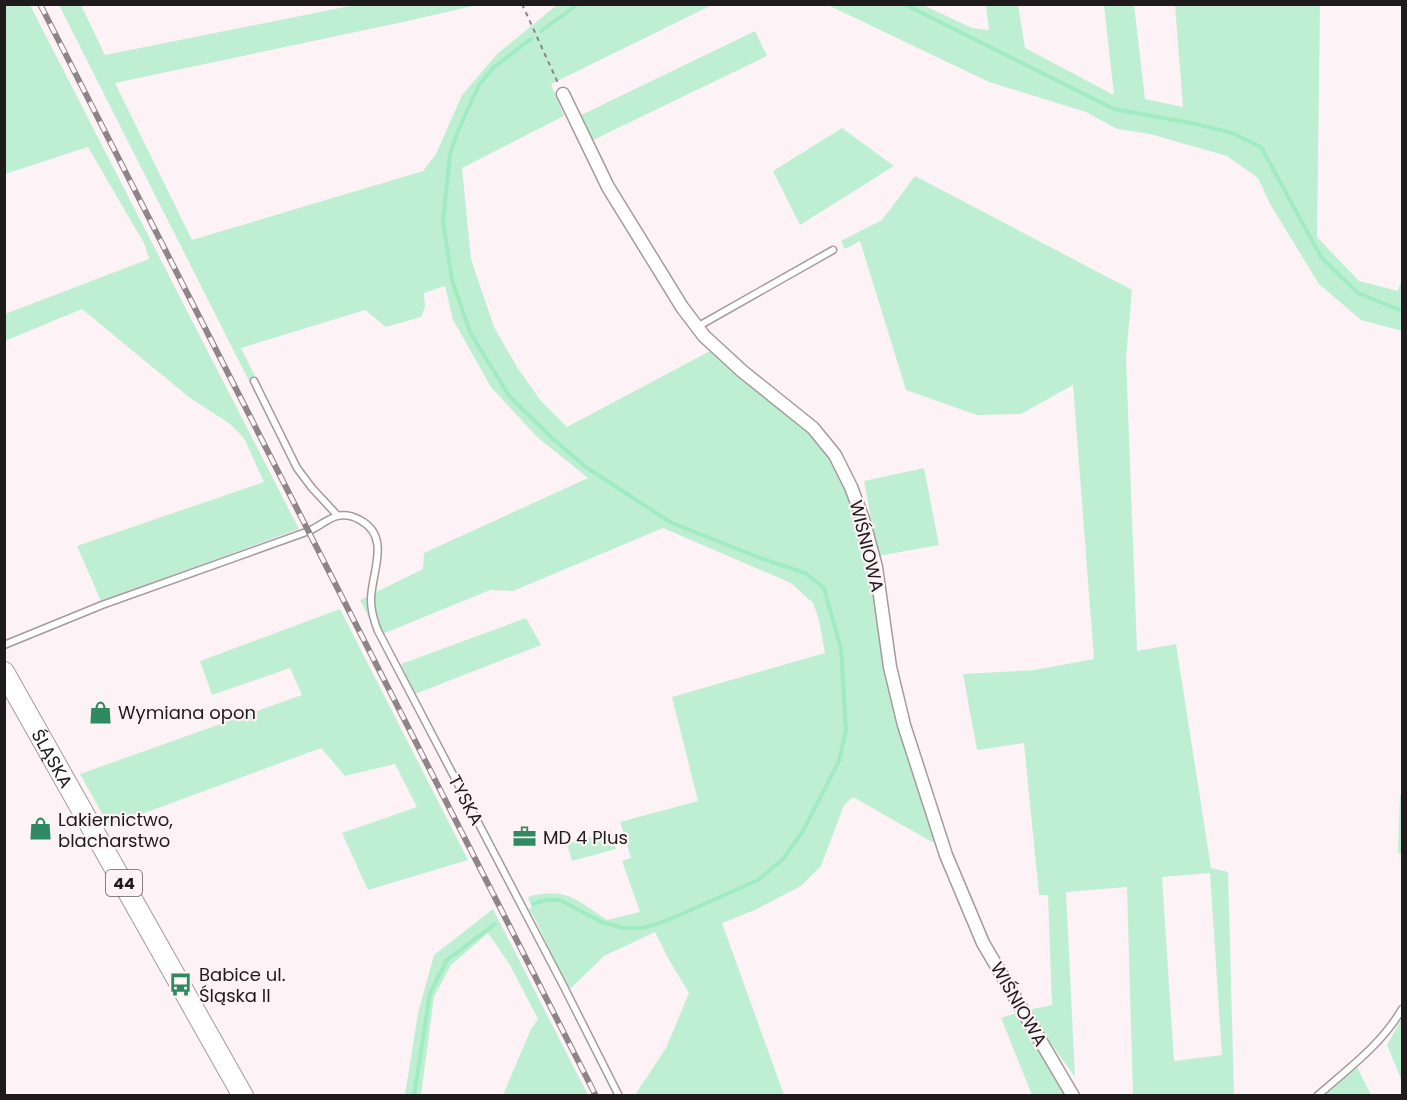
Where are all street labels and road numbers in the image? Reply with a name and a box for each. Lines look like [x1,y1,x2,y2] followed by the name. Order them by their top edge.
[844,498,890,594] street label: WIŚNIOWA
[26,724,79,792] street label: ŚLĄSKA
[442,770,490,830] street label: TYSKA
[106,870,142,896] road number: 44
[985,957,1053,1051] street label: WIŚNIOWA

